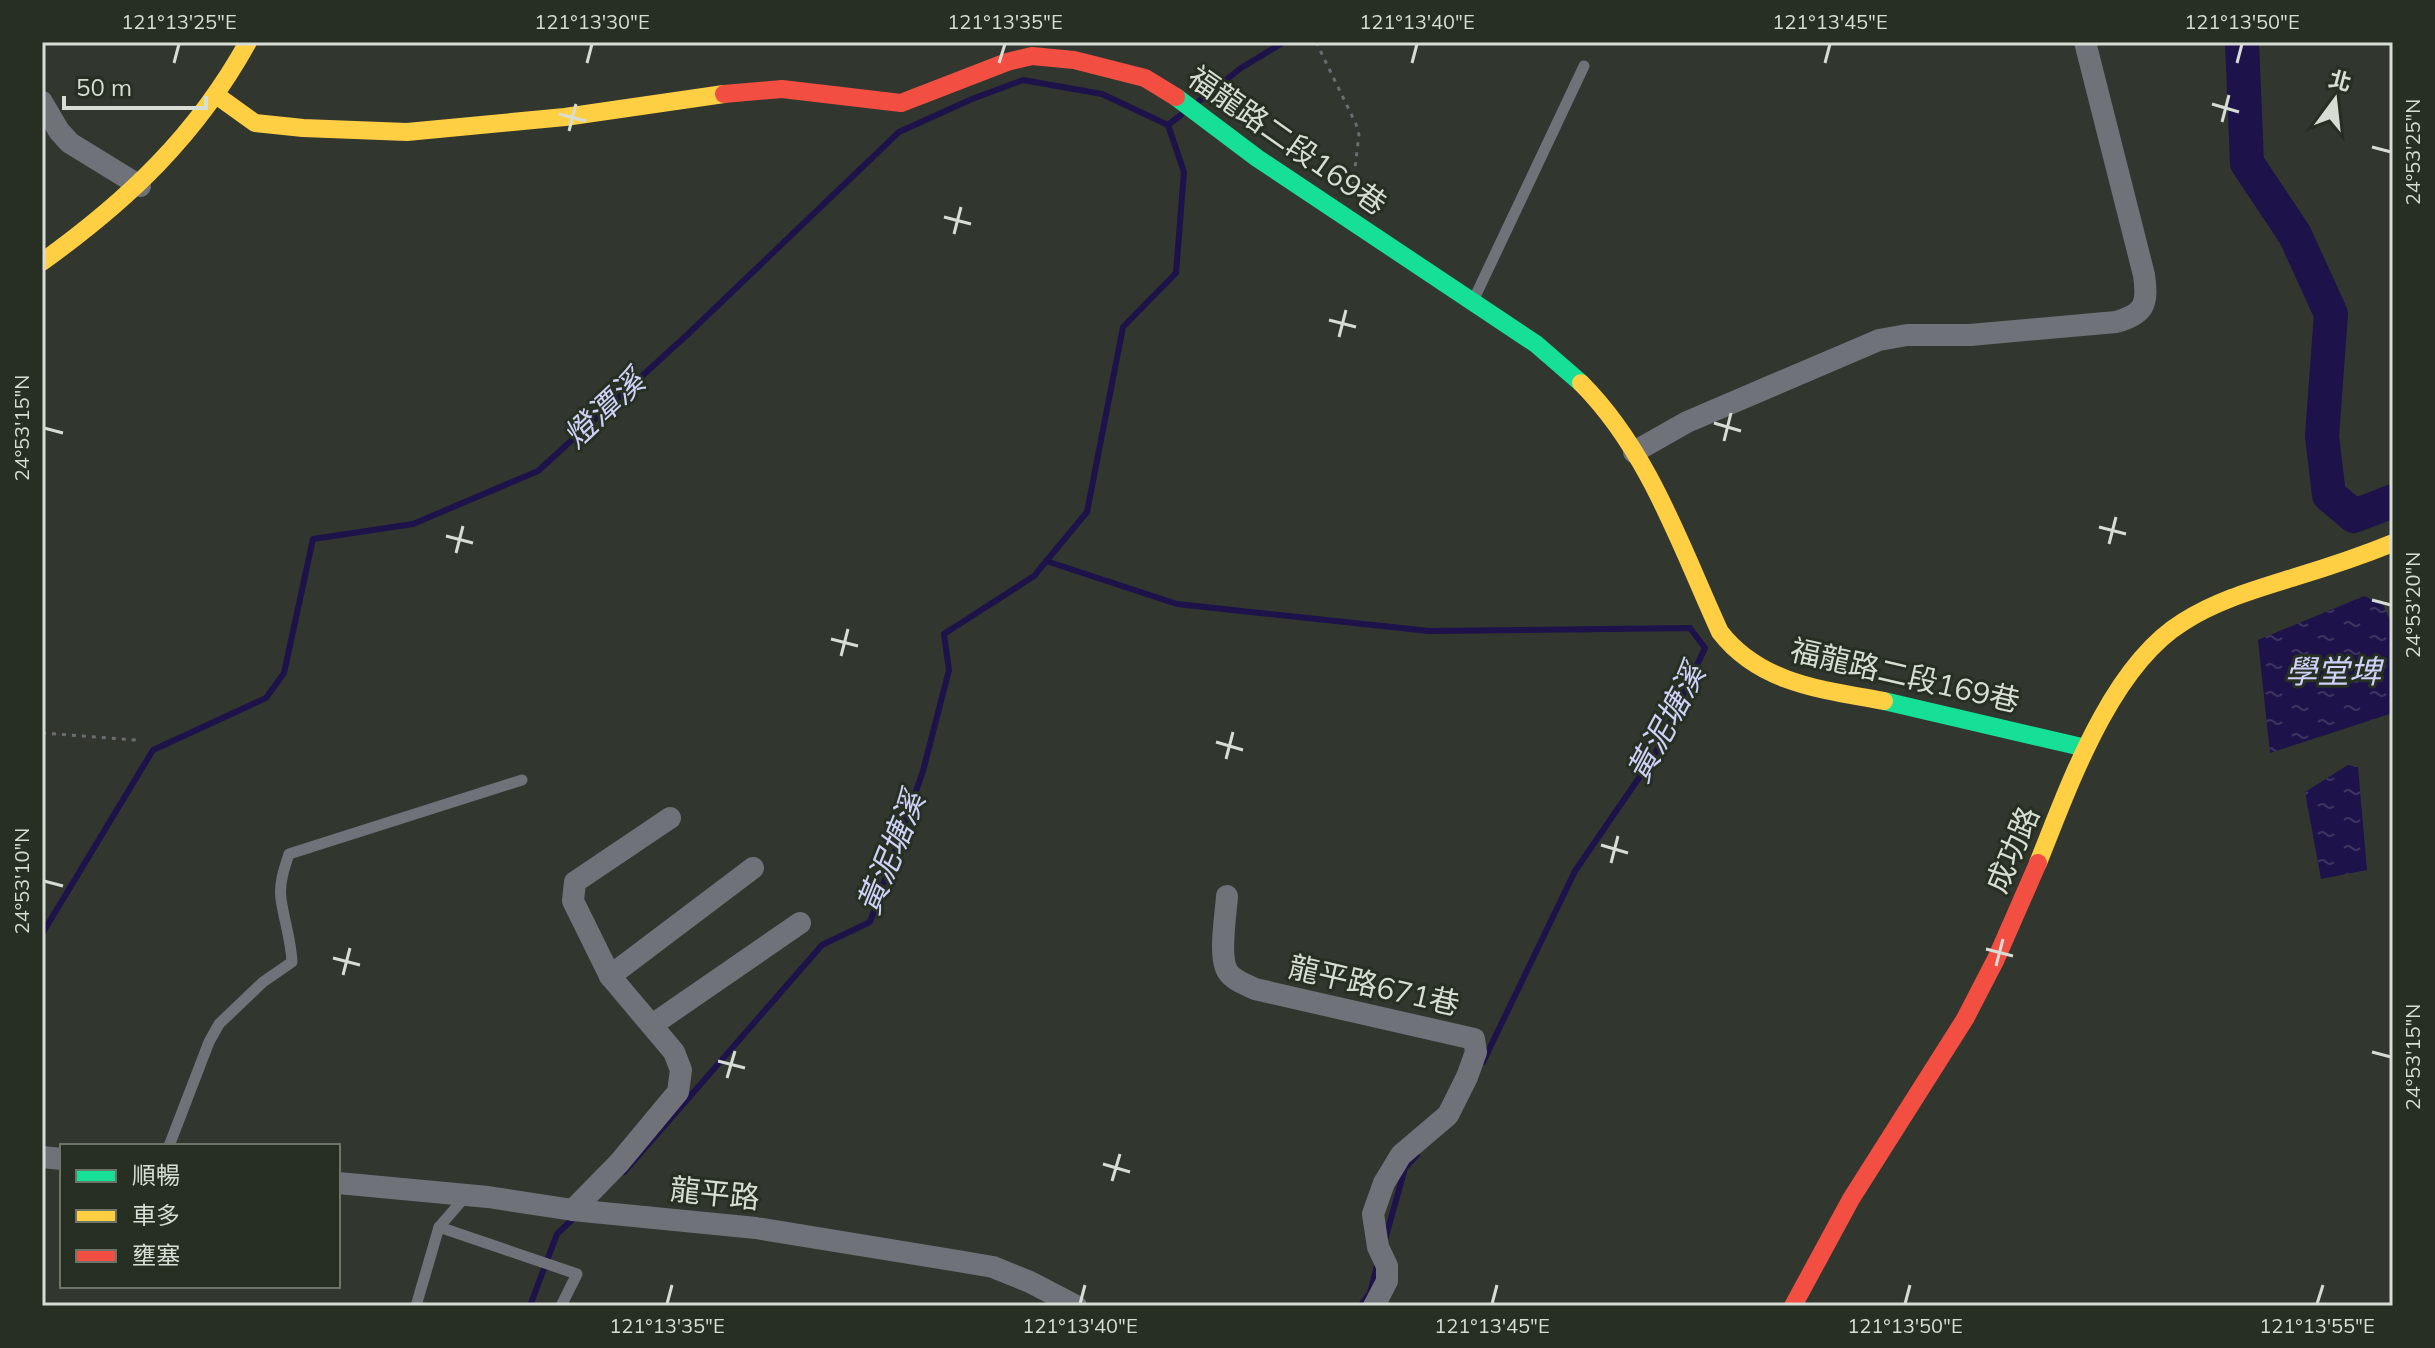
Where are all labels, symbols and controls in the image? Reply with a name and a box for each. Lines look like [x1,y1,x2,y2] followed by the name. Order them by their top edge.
[121,9,237,34] text: 121°13'25"E
[534,9,650,34] text: 121°13'30"E
[947,9,1063,34] text: 121°13'35"E
[1359,9,1475,34] text: 121°13'40"E
[1772,9,1888,34] text: 121°13'45"E
[2184,9,2300,34] text: 121°13'50"E
[1181,58,1394,223] street label: 福龍路二段169巷
[64,60,206,110] scale bar
[2295,60,2375,140] north arrow
[2326,64,2354,97] text: 北
[76,72,132,102] text: 50 m
[2400,99,2425,205] text: 24°53'25"N
[555,358,655,456] water label: 燈潭溪
[9,375,34,481] text: 24°53'15"N
[2400,552,2425,658] text: 24°53'20"N
[1787,630,2024,720] street label: 福龍路二段169巷
[2285,651,2385,691] water label: 學堂埤
[1617,653,1715,788] water label: 黃泥塘溪
[848,782,934,919] water label: 黃泥塘溪
[1977,801,2047,898] street label: 成功路
[9,828,34,934] text: 24°53'10"N
[1285,947,1463,1023] street label: 龍平路671巷
[2400,1004,2425,1110] text: 24°53'15"N
[60,1144,340,1288] legend
[132,1160,180,1190] text: 順暢
[668,1169,762,1217] street label: 龍平路
[132,1200,180,1230] text: 車多
[132,1240,180,1270] text: 壅塞
[609,1313,725,1338] text: 121°13'35"E
[1022,1313,1138,1338] text: 121°13'40"E
[1434,1313,1550,1338] text: 121°13'45"E
[1847,1313,1963,1338] text: 121°13'50"E
[2259,1313,2375,1338] text: 121°13'55"E

